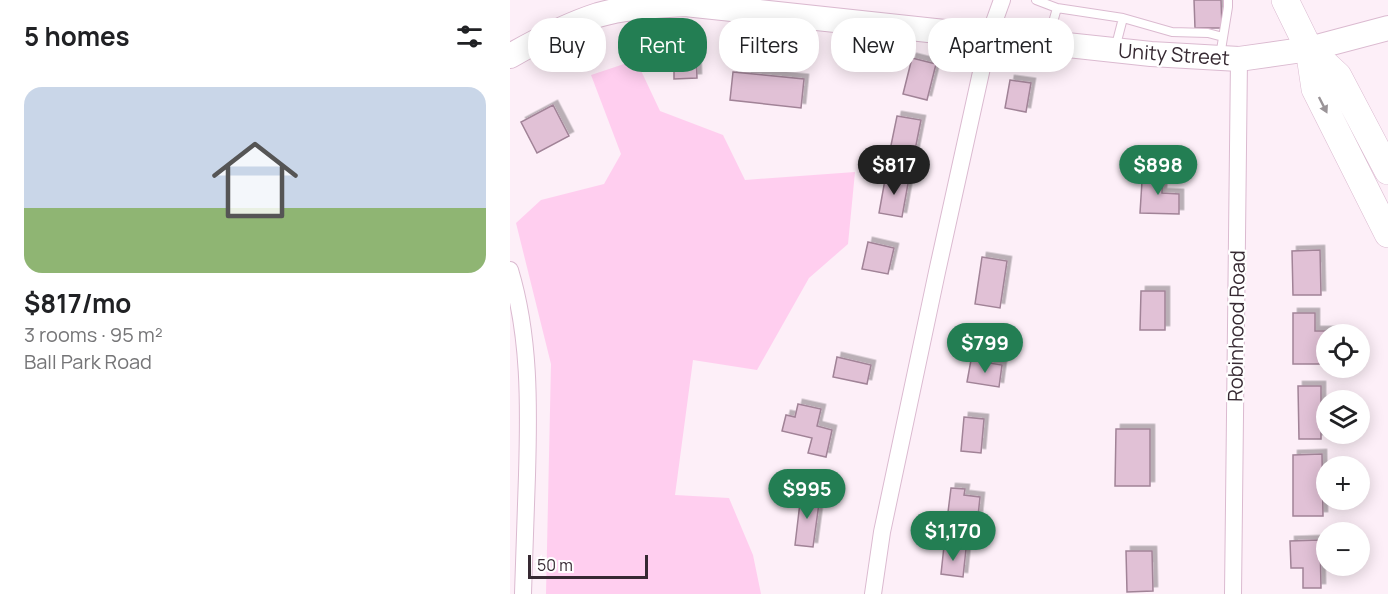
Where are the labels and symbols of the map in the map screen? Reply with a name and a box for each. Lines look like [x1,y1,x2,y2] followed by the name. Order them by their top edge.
[1117,37,1231,71] street label: Unity Street
[1318,97,1328,114] one-way arrow
[858,145,930,196] pin: $817
[1122,145,1194,196] pin: $898
[1221,250,1251,402] street label: Robinhood Road
[949,323,1021,374] pin: $799
[771,469,843,520] pin: $995
[904,511,1002,562] pin: $1,170
[528,552,648,580] scale bar

